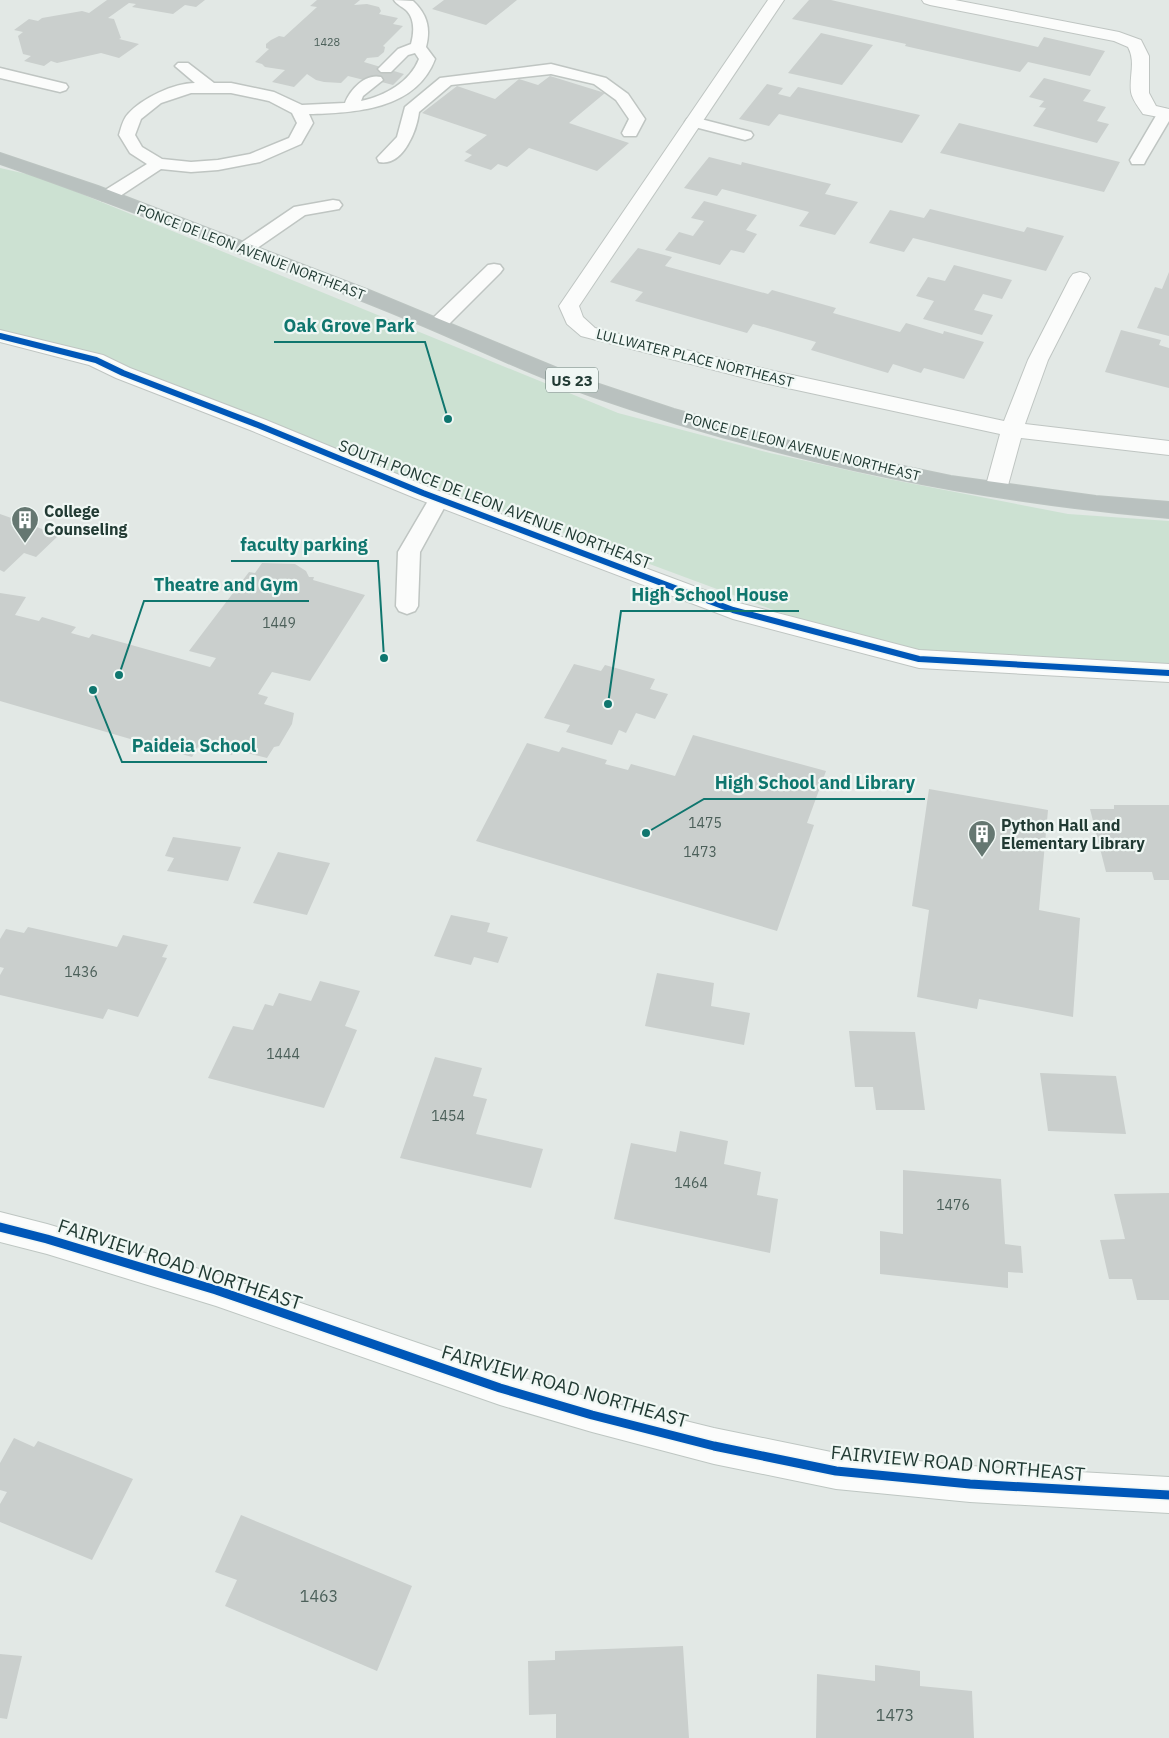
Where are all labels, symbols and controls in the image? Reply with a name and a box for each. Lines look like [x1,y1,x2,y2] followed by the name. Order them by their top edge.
[314,35,340,49] house number: 1428
[134,200,368,304] street label: PONCE DE LEON AVENUE NORTHEAST
[274,309,425,342] callout: Oak Grove Park
[283,314,415,337] text: Oak Grove Park
[594,325,796,391] street label: LULLWATER PLACE NORTHEAST
[546,368,598,392] road number: US 23
[682,409,922,485] street label: PONCE DE LEON AVENUE NORTHEAST
[336,435,654,573] street label: SOUTH PONCE DE LEON AVENUE NORTHEAST
[44,501,128,539] place label: College Counseling
[10,505,40,544] building icon: College Counseling
[231,528,378,561] callout: faculty parking
[240,533,368,556] text: faculty parking
[144,568,309,601] callout: Theatre and Gym
[154,573,298,596] text: Theatre and Gym
[621,578,799,611] callout: High School House
[631,583,789,606] text: High School House
[262,614,296,632] house number: 1449
[122,729,267,762] callout: Paideia School
[132,734,257,757] text: Paideia School
[704,766,925,799] callout: High School and Library
[715,771,916,794] text: High School and Library
[688,814,722,832] house number: 1475
[1001,815,1145,853] place label: Python Hall and Elementary Library
[967,819,997,858] building icon: Python Hall and Elementary Library
[683,843,717,861] house number: 1473
[64,963,98,981] house number: 1436
[266,1045,300,1063] house number: 1444
[431,1107,465,1125] house number: 1454
[674,1174,708,1192] house number: 1464
[936,1196,970,1214] house number: 1476
[55,1213,305,1315] street label: FAIRVIEW ROAD NORTHEAST
[439,1339,691,1433] street label: FAIRVIEW ROAD NORTHEAST
[830,1440,1086,1486] street label: FAIRVIEW ROAD NORTHEAST
[300,1586,338,1606] house number: 1463
[876,1705,914,1725] house number: 1473

